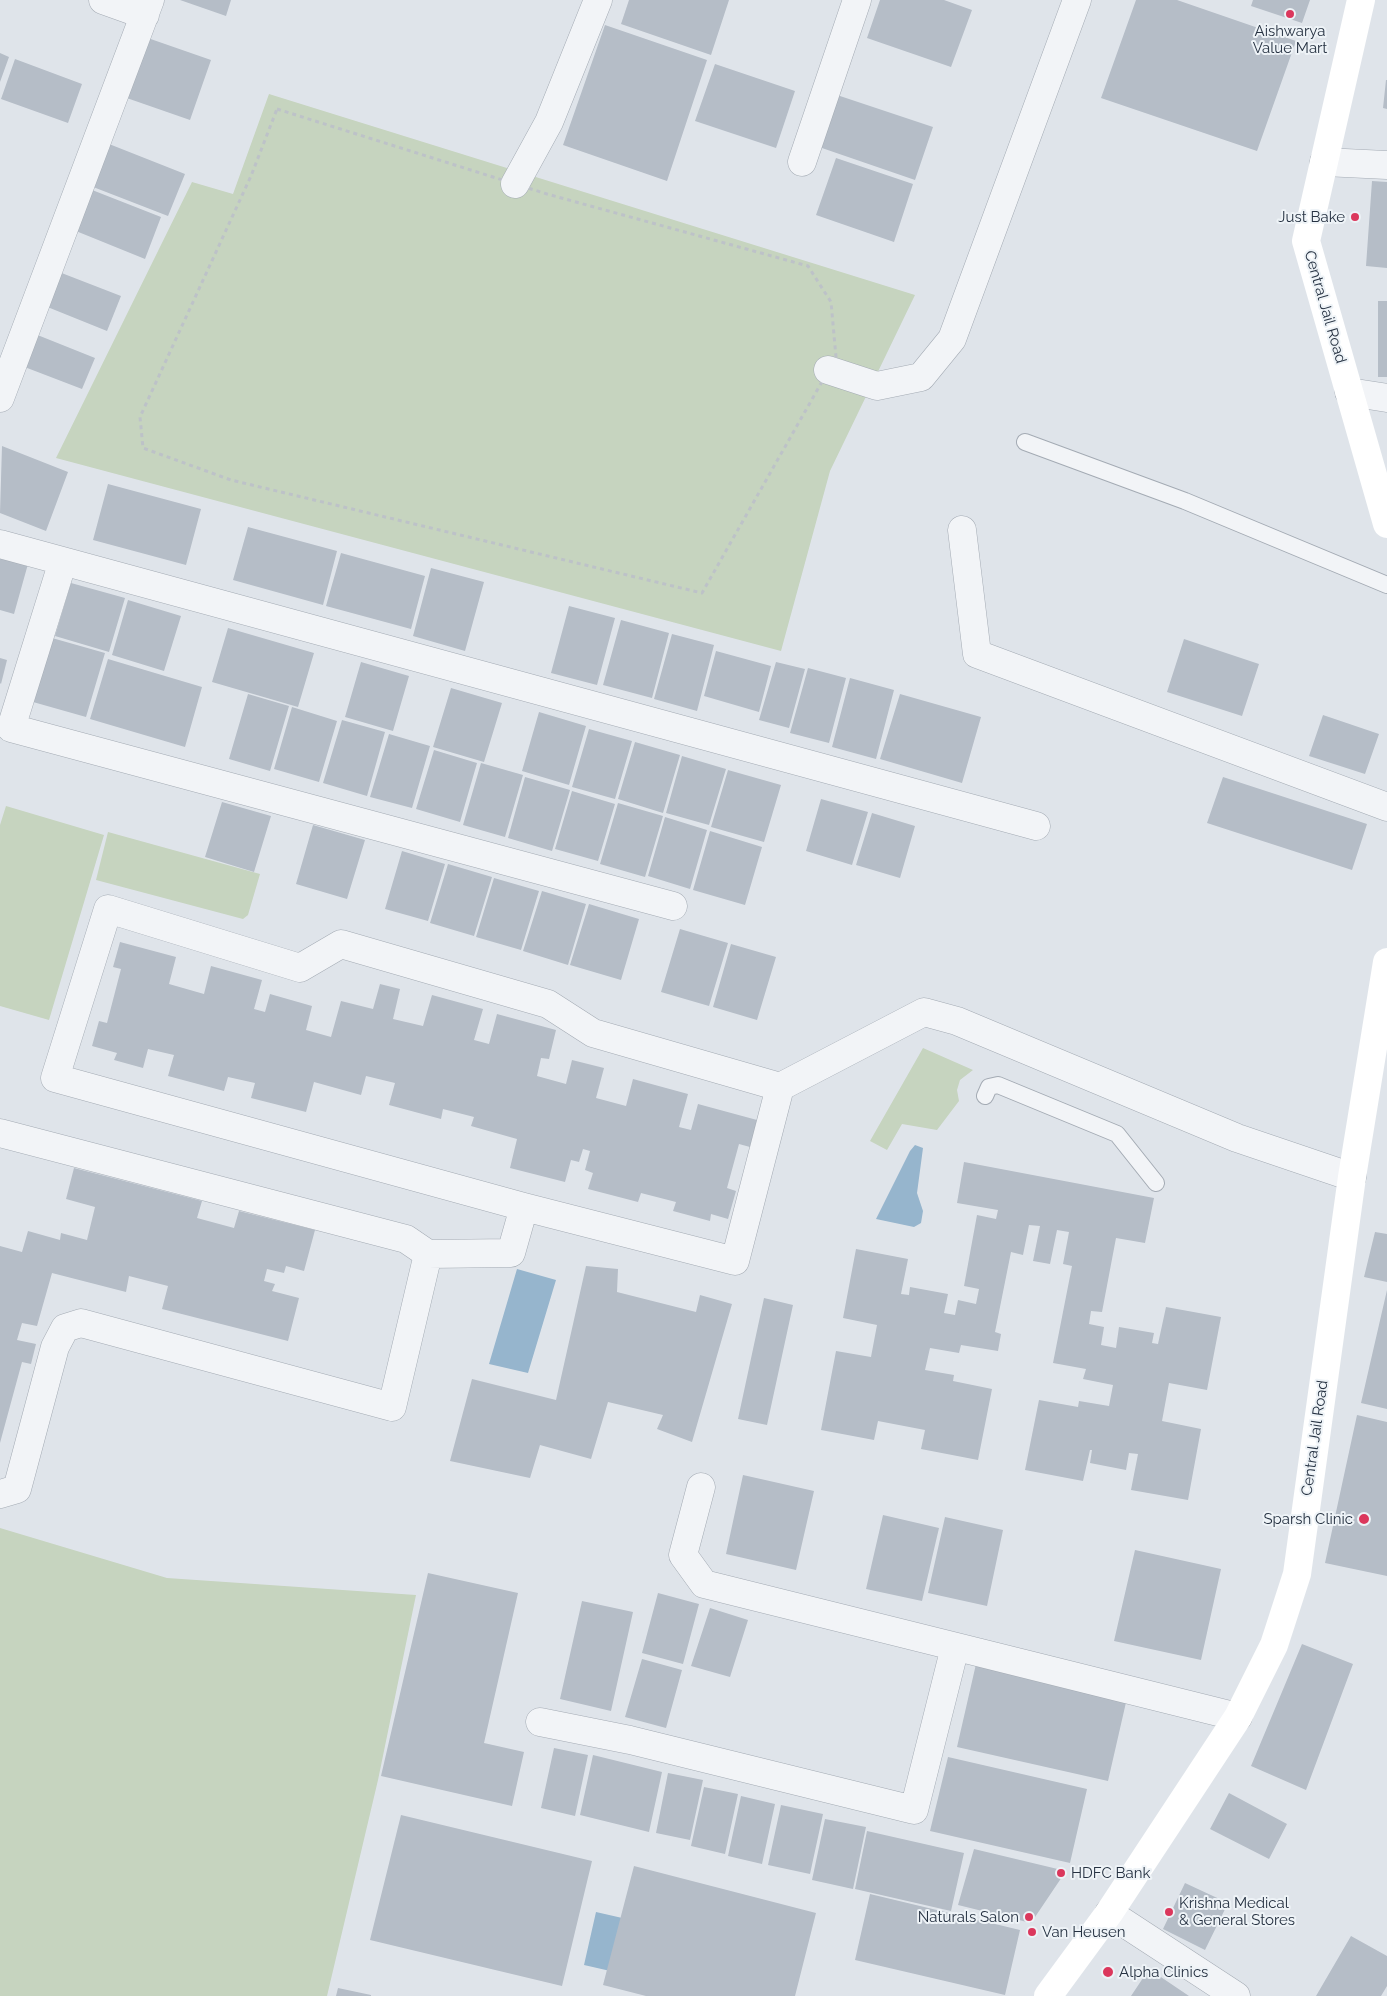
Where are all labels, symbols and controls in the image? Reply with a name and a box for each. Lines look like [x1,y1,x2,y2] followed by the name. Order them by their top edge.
[1284,8,1296,20] marker: Aishwarya Value Mart
[1253,22,1327,57] place label: Aishwarya Value Mart
[1278,208,1345,226] place label: Just Bake
[1349,211,1361,223] marker: Just Bake
[1300,249,1350,365] street label: Central Jail Road
[1298,1379,1332,1497] street label: Central Jail Road
[1263,1510,1353,1528] place label: Sparsh Clinic
[1357,1512,1371,1526] marker: Sparsh Clinic
[1071,1864,1150,1882] place label: HDFC Bank
[1055,1867,1067,1879] marker: HDFC Bank
[1179,1894,1295,1929] place label: Krishna Medical & General Stores
[1163,1906,1175,1918] marker: Krishna Medical & General Stores
[918,1908,1019,1926] place label: Naturals Salon
[1023,1911,1035,1923] marker: Naturals Salon
[1042,1923,1126,1941] place label: Van Heusen
[1026,1926,1038,1938] marker: Van Heusen
[1119,1963,1208,1981] place label: Alpha Clinics
[1101,1965,1115,1979] marker: Alpha Clinics

